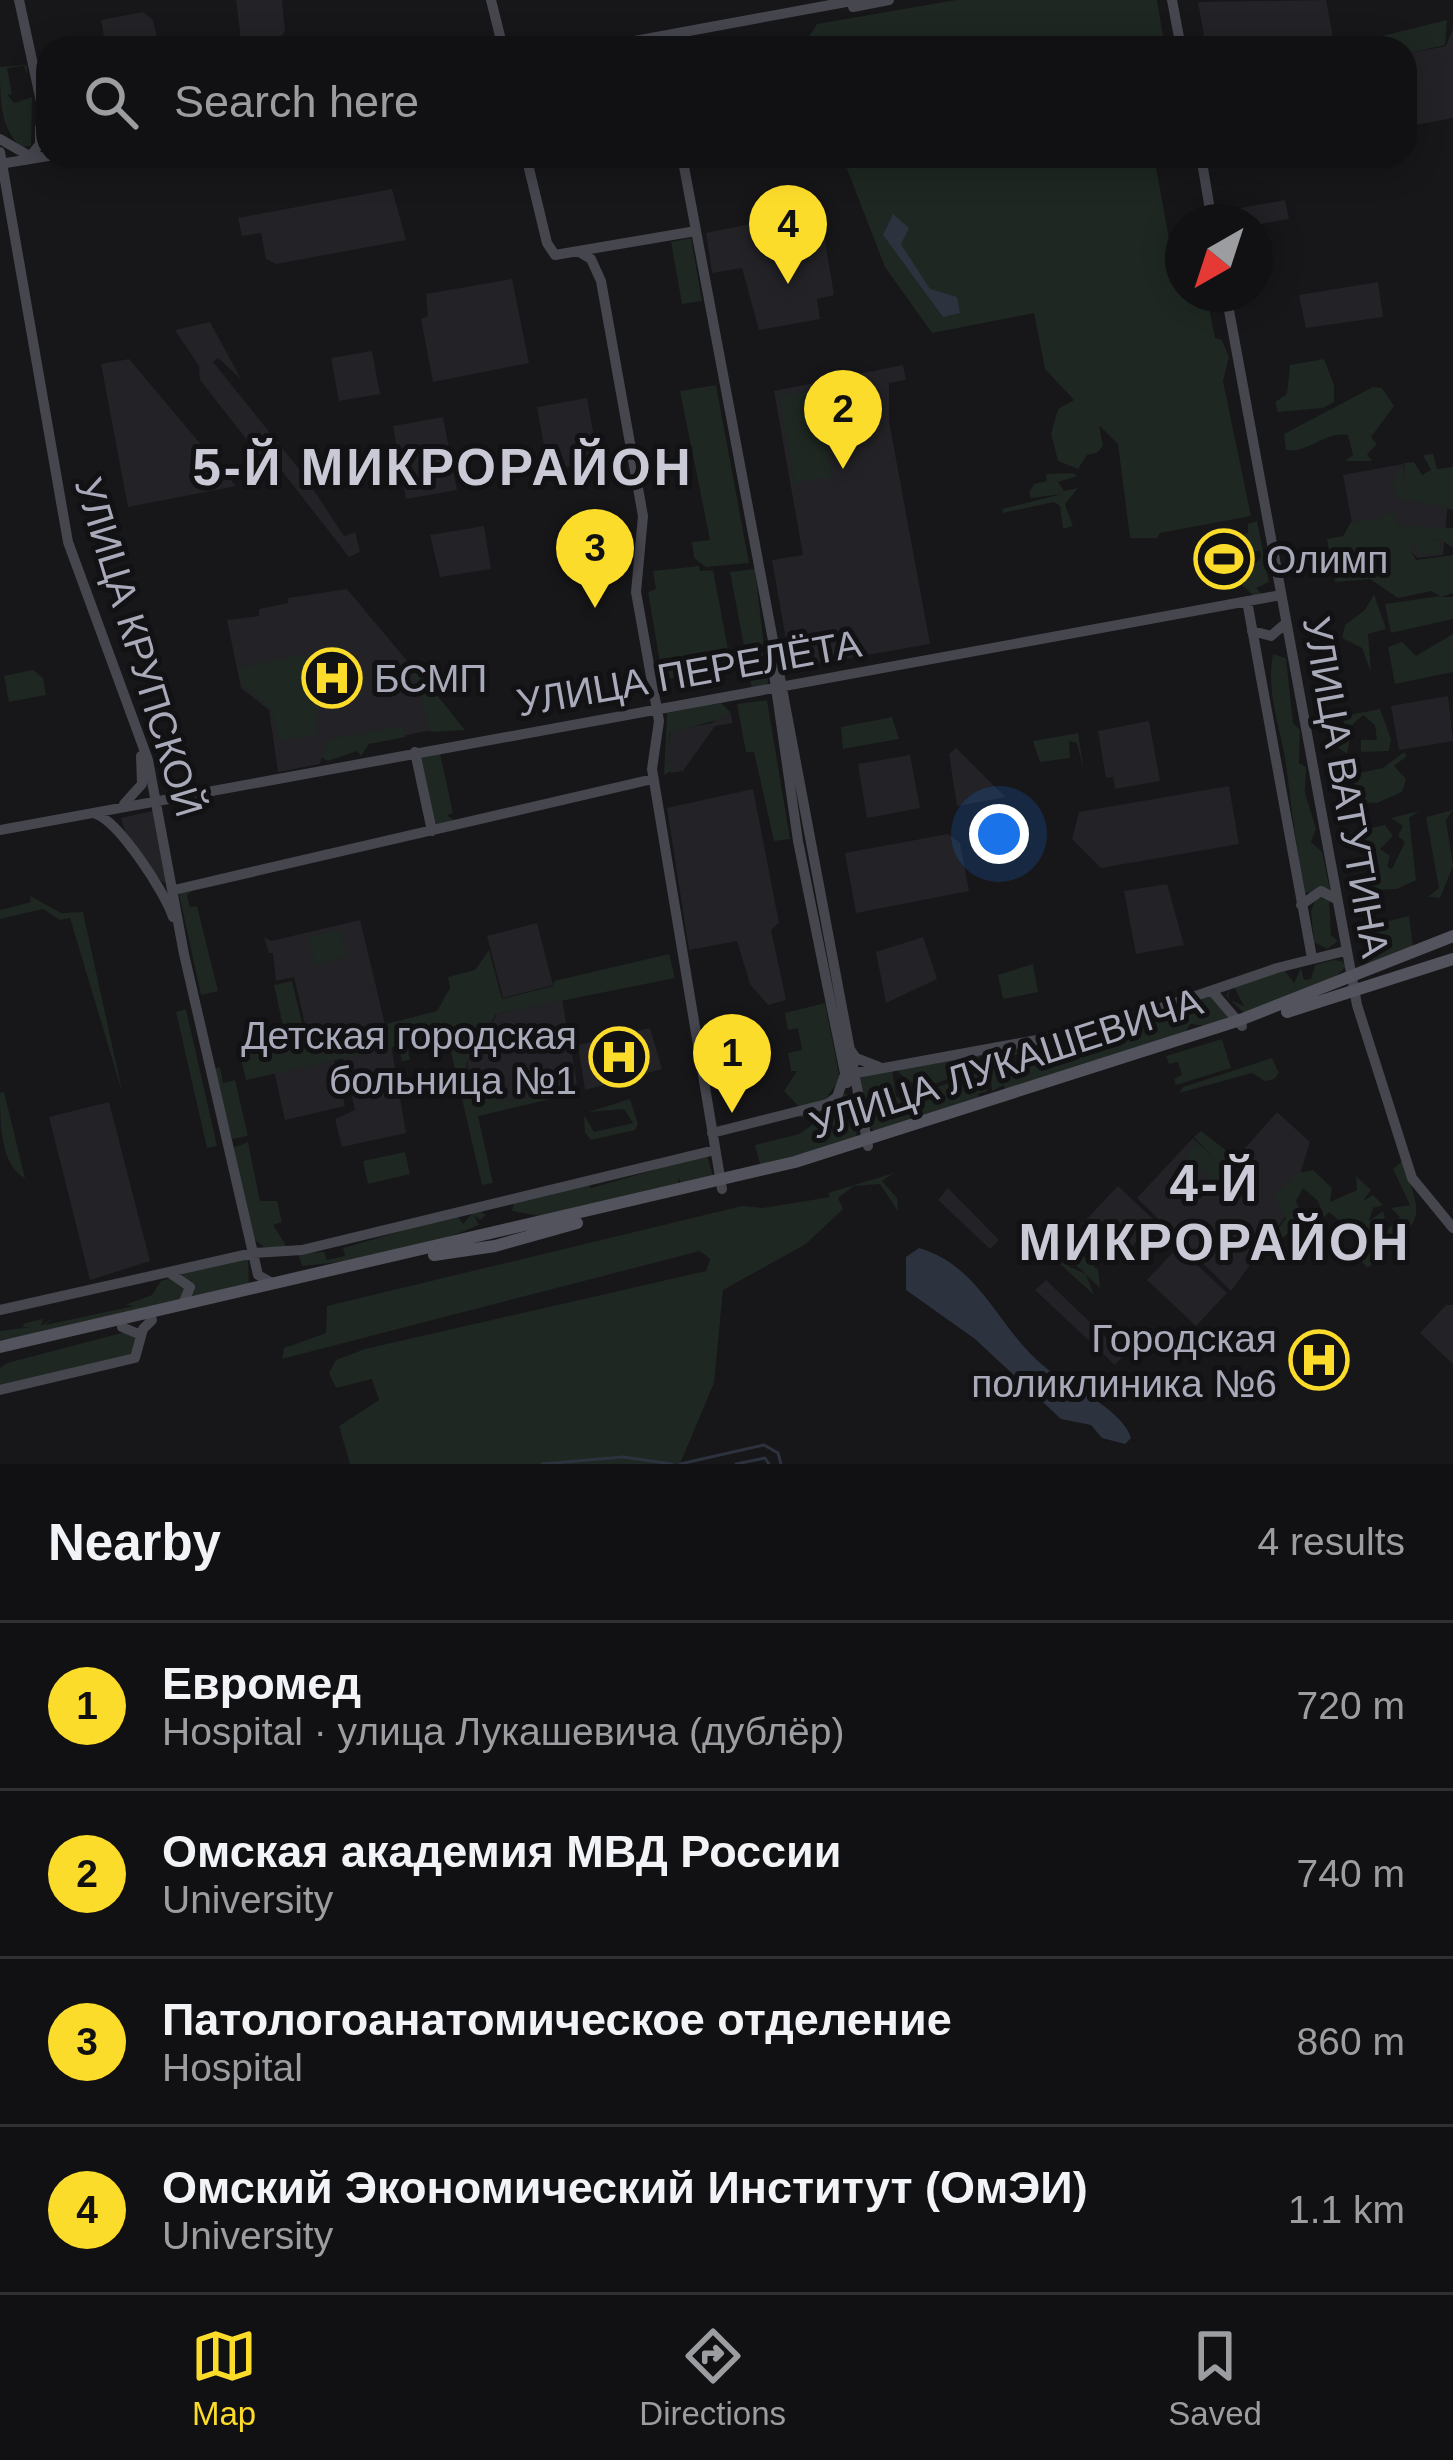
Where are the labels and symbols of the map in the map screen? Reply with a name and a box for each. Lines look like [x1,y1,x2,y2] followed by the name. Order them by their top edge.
[749,185,827,284] pin: 4
[1165,204,1273,312] north arrow
[804,370,882,469] pin: 2
[193,438,693,496] district label: 5-Й МИКРОРАЙОН
[67,472,212,822] street label: УЛИЦА КРУПСКОЙ
[556,509,634,608] pin: 3
[1193,528,1255,590] sports icon: Олимп
[1266,538,1388,581] place label: Олимп
[1295,613,1397,961] street label: УЛИЦА ВАТУТИНА
[513,622,865,724] street label: УЛИЦА ПЕРЕЛЁТА
[301,647,363,709] hospital icon: БСМП
[374,657,487,700] place label: БСМП
[969,804,1029,864] your location
[805,979,1207,1147] street label: УЛИЦА ЛУКАШЕВИЧА
[241,1014,577,1102] place label: Детская городская больница №1
[693,1014,771,1113] pin: 1
[588,1026,650,1088] hospital icon: Детская городская больница №1
[1019,1154,1411,1271] district label: 4-Й МИКРОРАЙОН
[971,1317,1277,1405] place label: Городская поликлиника №6
[1288,1329,1350,1391] hospital icon: Городская поликлиника №6

